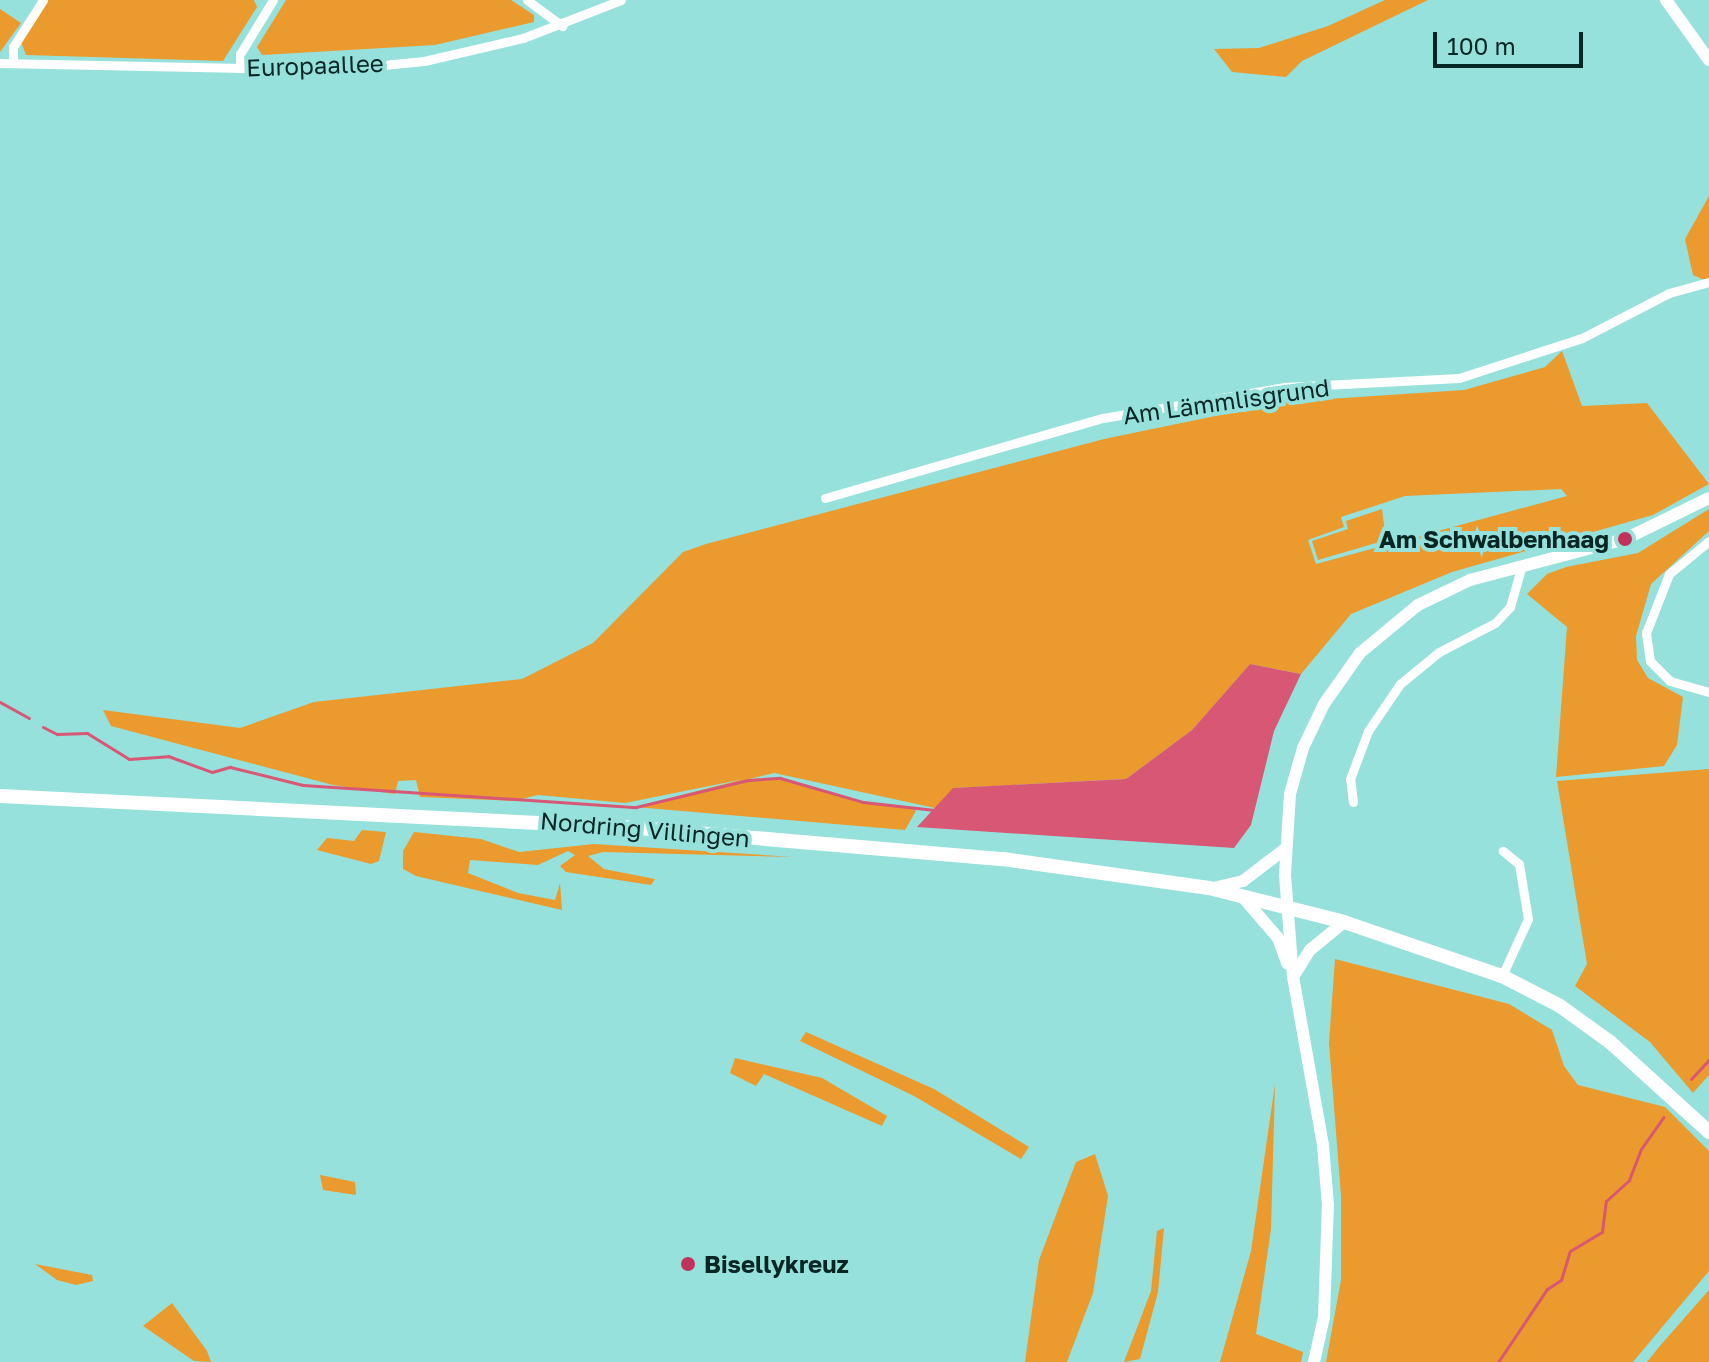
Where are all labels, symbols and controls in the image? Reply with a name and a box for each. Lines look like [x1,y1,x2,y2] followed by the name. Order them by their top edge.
[1437,16,1587,66] scale bar
[1447,31,1516,60] text: 100 m
[246,48,384,82] street label: Europaallee
[1121,372,1331,430] street label: Am Lämmlisgrund
[1379,525,1609,553] place label: Am Schwalbenhaag
[1616,530,1634,548] marker: Am Schwalbenhaag
[539,805,751,853] street label: Nordring Villingen
[704,1250,849,1278] place label: Bisellykreuz
[679,1255,697,1273] marker: Bisellykreuz

